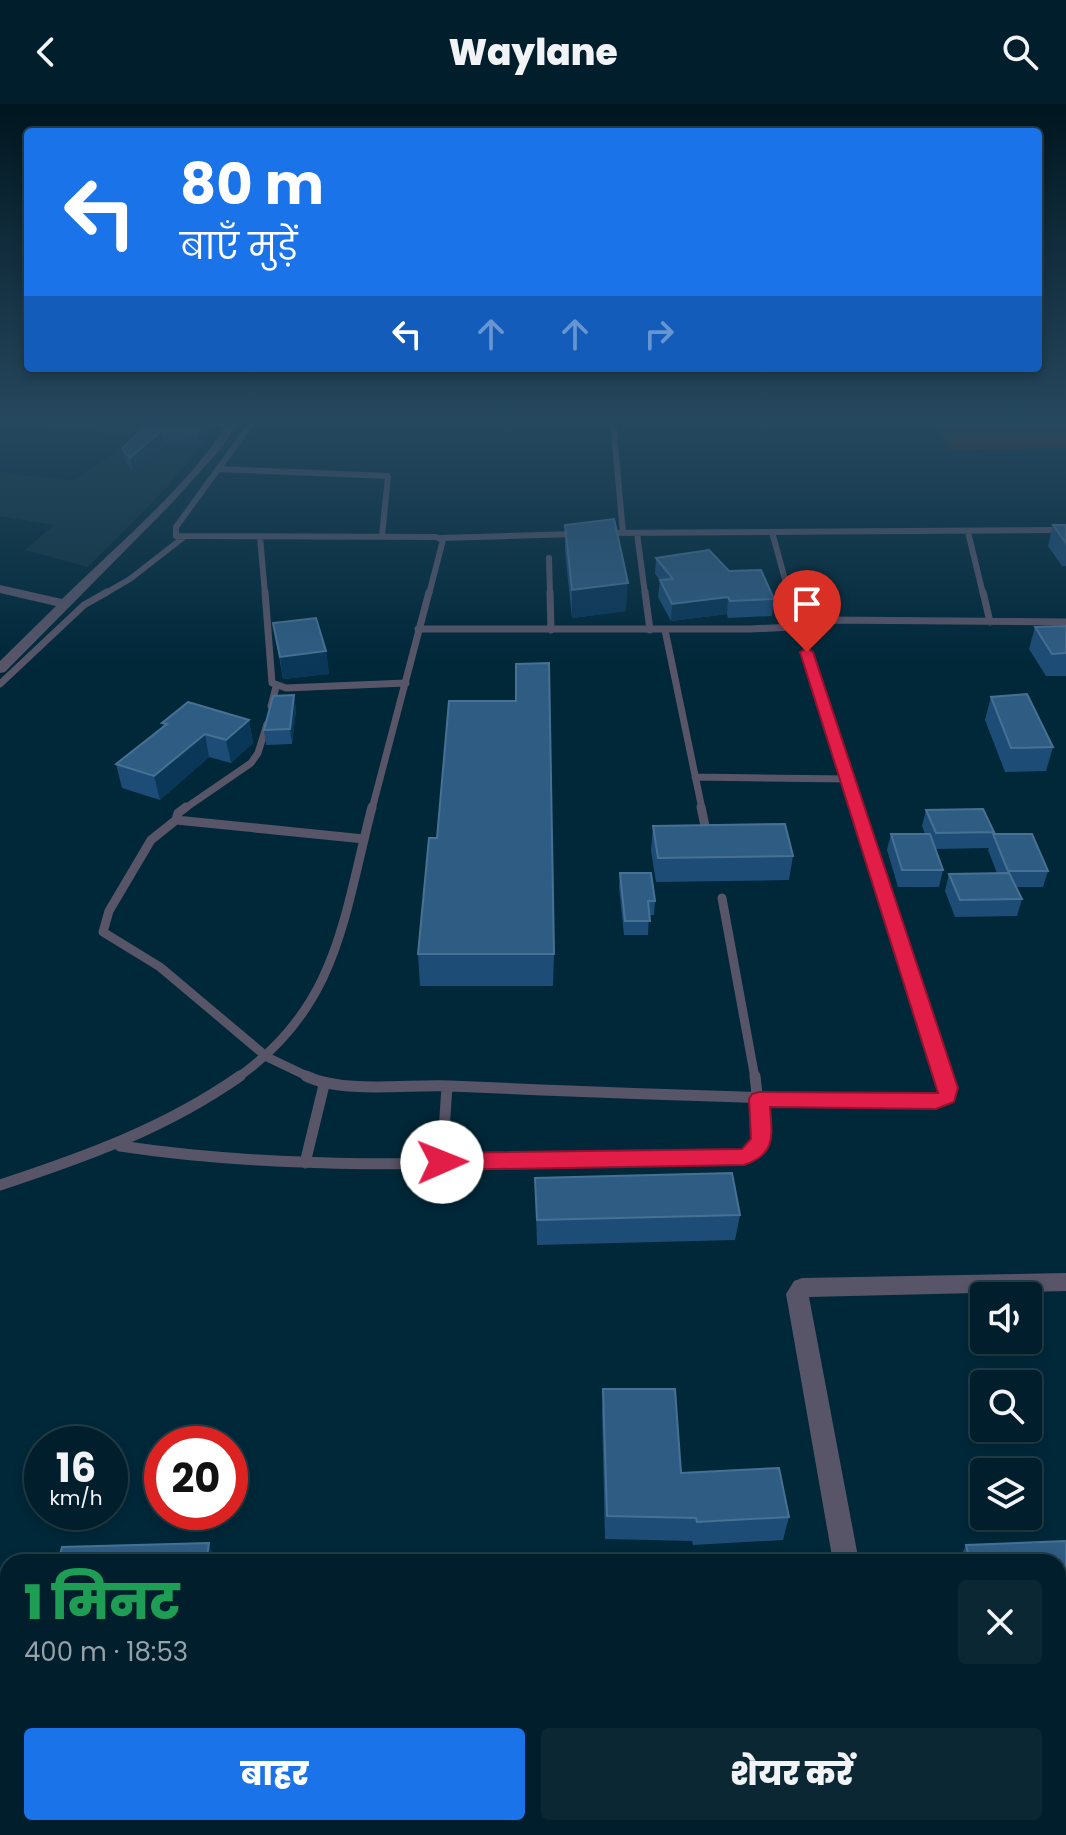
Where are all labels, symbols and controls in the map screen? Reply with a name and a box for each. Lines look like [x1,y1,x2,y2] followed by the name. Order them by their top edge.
[448,27,618,78] text: Waylane
[24,30,68,74] icon: back
[998,30,1042,74] icon: search
[180,145,324,224] text: 80 m
[48,160,152,264] icon: left
[180,221,297,272] text: बाएँ मुड़ें
[385,312,429,356] icon: left
[469,312,513,356] icon: ahead
[553,312,597,356] icon: ahead
[637,312,681,356] icon: right
[773,570,841,652] pin
[785,582,829,626] icon: arrive
[400,1120,484,1204] position arrow
[970,1282,1042,1530] map controls
[970,1282,1042,1354] button: sound
[970,1370,1042,1442] button: search
[144,1426,248,1530] speed limit sign: 20
[56,1440,96,1496] text: 16
[970,1458,1042,1530] button: layers
[49,1484,103,1512] text: km/h
[24,1569,180,1636] text: 1 मिनट
[958,1580,1042,1664] button: close
[24,1634,188,1670] text: 400 m · 18:53
[24,1728,525,1820] button: बाहर
[541,1728,1042,1820] button: शेयर करें

